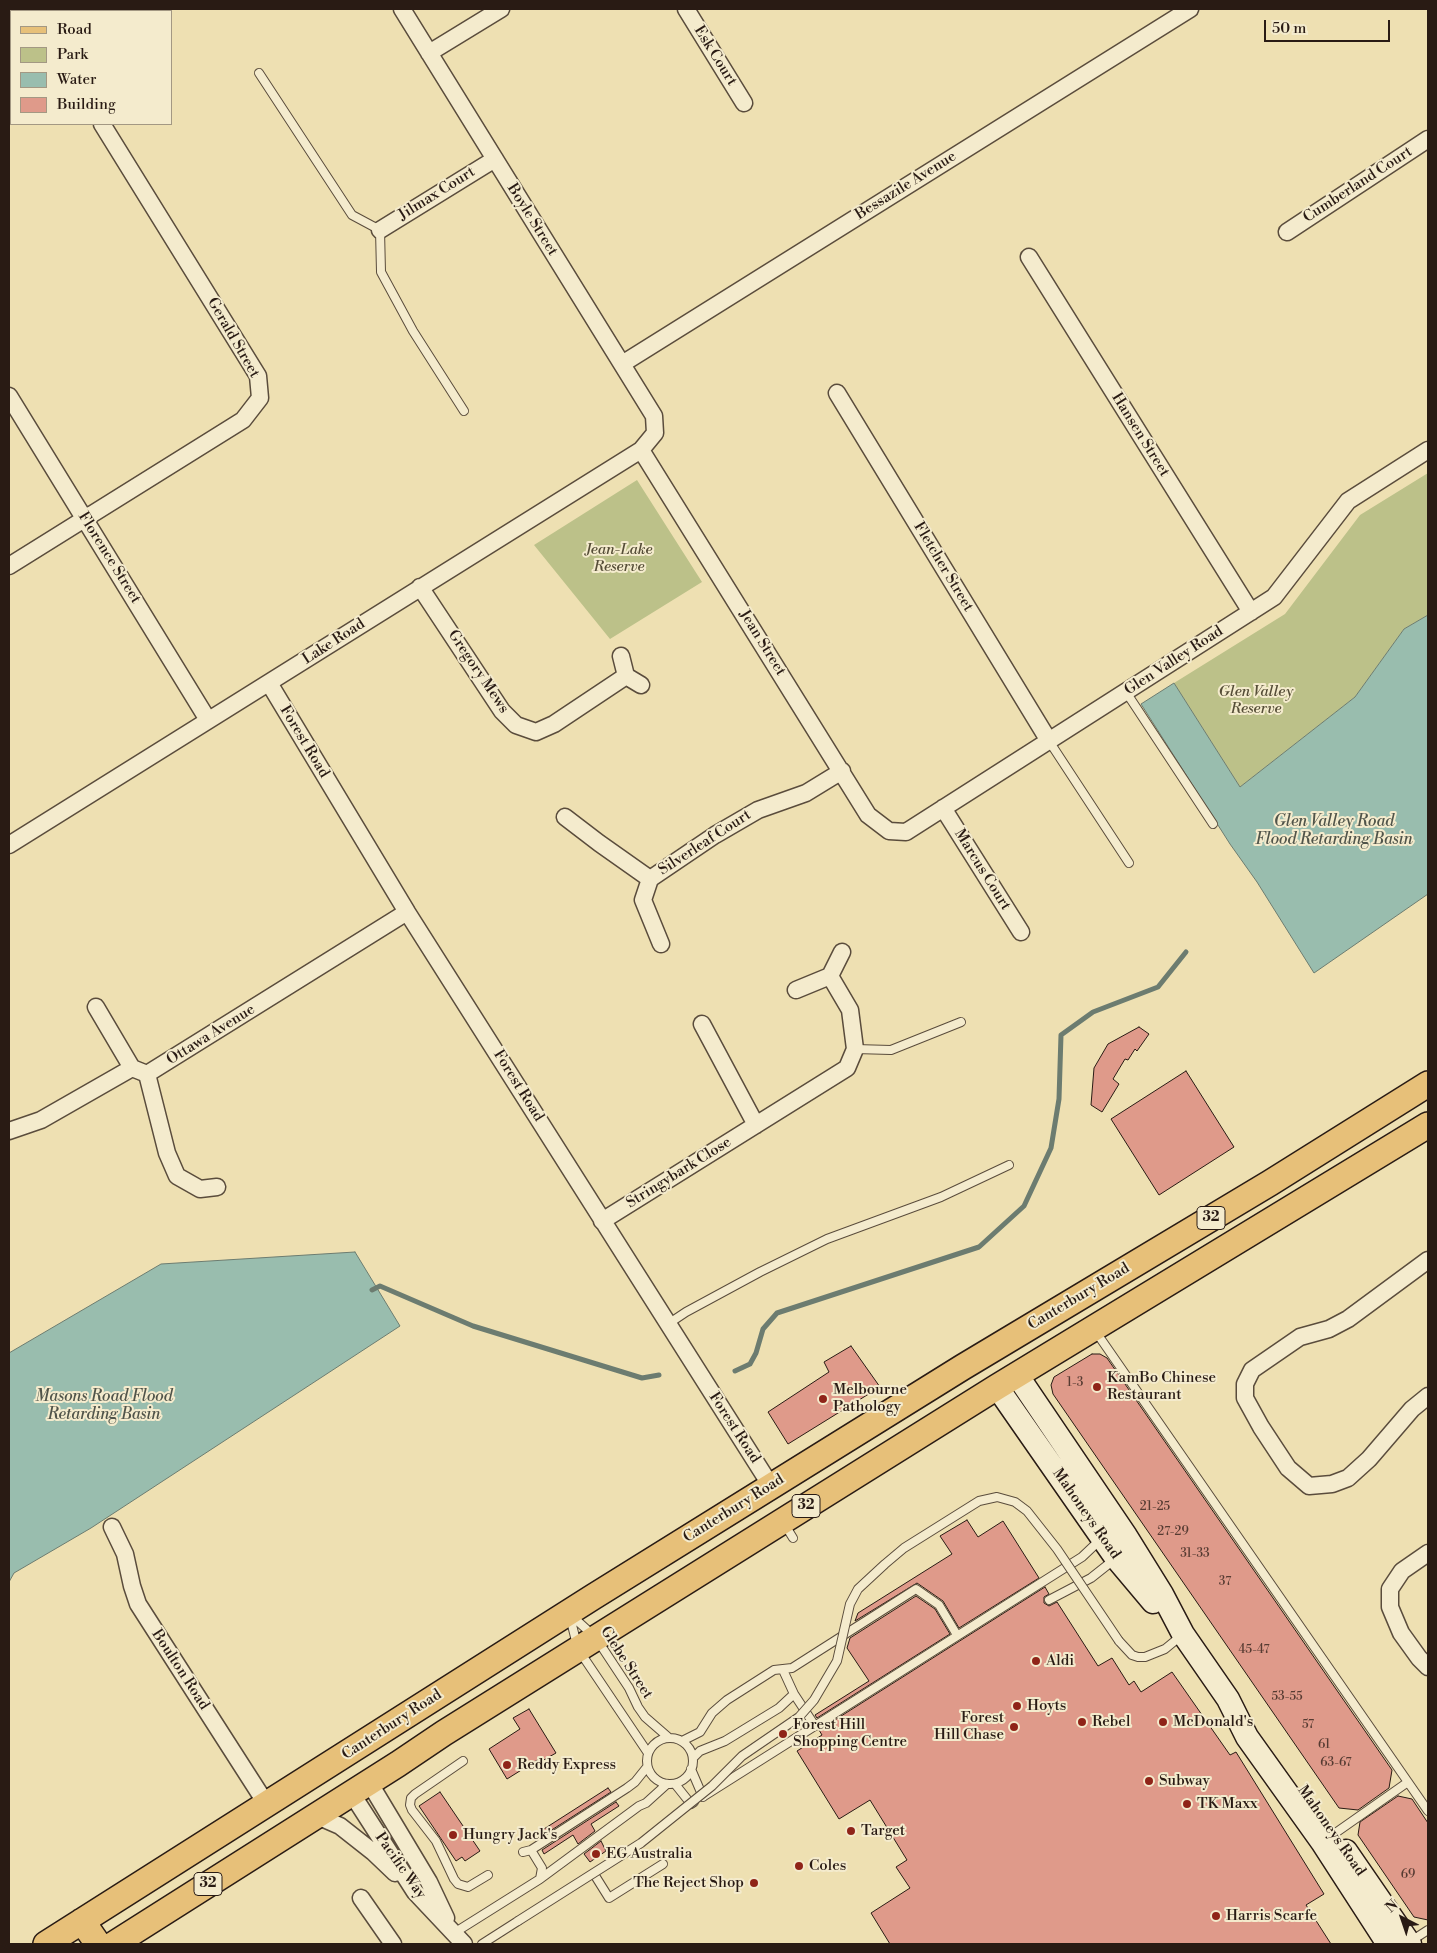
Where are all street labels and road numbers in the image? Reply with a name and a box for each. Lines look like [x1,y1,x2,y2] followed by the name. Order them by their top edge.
[690,23,740,89] street label: Esk Court
[1300,143,1416,227] street label: Cumberland Court
[852,148,960,224] street label: Bessazile Avenue
[395,163,479,225] street label: Jilmax Court
[503,181,561,259] street label: Boyle Street
[203,295,263,381] street label: Gerald Street
[1107,390,1173,480] street label: Hansen Street
[74,509,144,607] street label: Florence Street
[909,519,977,615] street label: Fletcher Street
[735,607,789,679] street label: Jean Street
[299,615,369,669] street label: Lake Road
[1121,622,1227,700] street label: Glen Valley Road
[444,627,512,717] street label: Gregory Mews
[275,703,333,781] street label: Forest Road
[655,806,755,880] street label: Silverleaf Court
[950,826,1014,914] street label: Marcus Court
[164,1001,258,1069] street label: Ottawa Avenue
[489,1047,547,1125] street label: Forest Road
[623,1133,735,1213] street label: Stringybark Close
[1197,1206,1225,1230] road number: 32
[1025,1260,1133,1334] street label: Canterbury Road
[704,1389,764,1467] street label: Forest Road
[1048,1465,1124,1563] street label: Mahoneys Road
[680,1471,788,1547] street label: Canterbury Road
[792,1494,820,1518] road number: 32
[596,1623,656,1703] street label: Glebe Street
[147,1626,213,1714] street label: Boulton Road
[339,1686,445,1764] street label: Canterbury Road
[1293,1782,1369,1880] street label: Mahoneys Road
[371,1829,429,1903] street label: Pacific Way
[194,1872,222,1896] road number: 32

